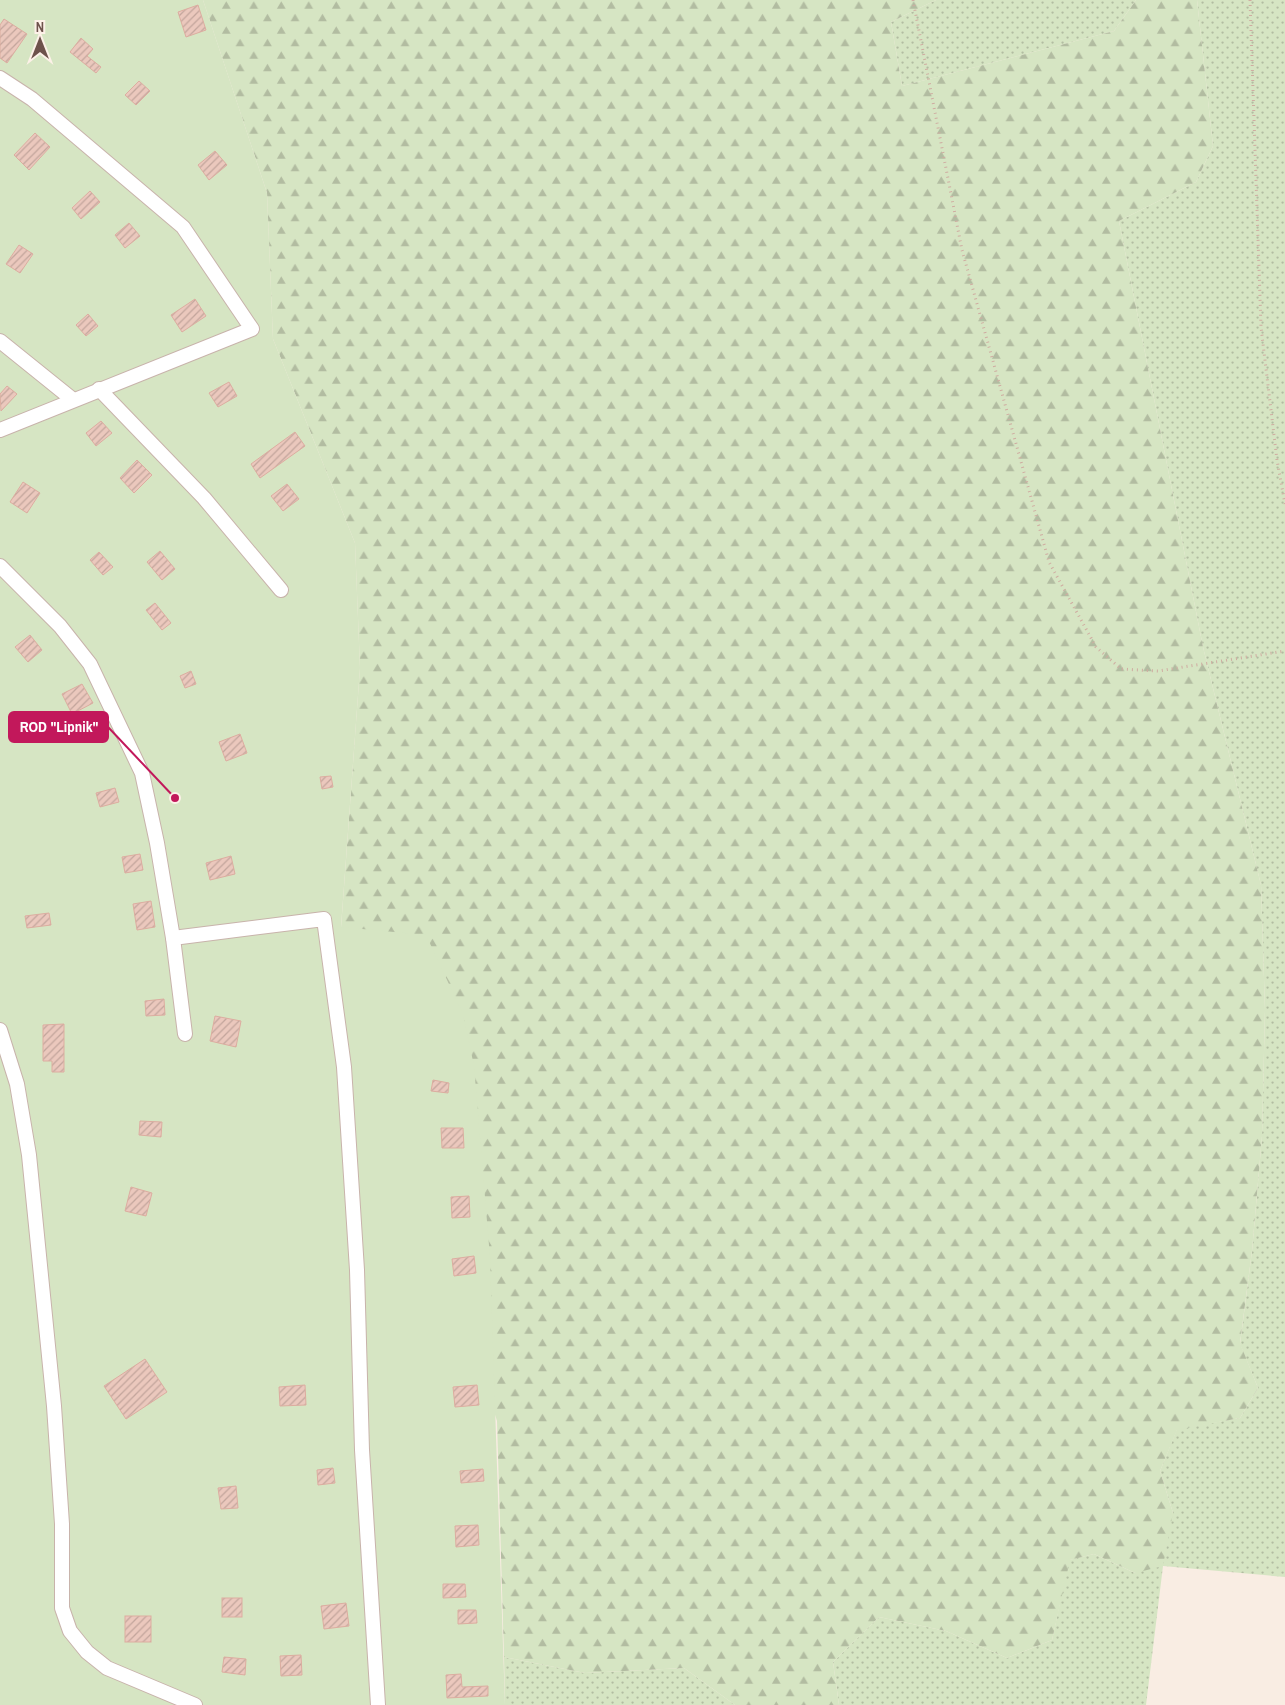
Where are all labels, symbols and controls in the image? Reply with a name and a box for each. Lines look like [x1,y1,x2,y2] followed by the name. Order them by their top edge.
[15,15,65,65] north arrow
[36,18,44,36] text: N
[9,712,108,742] callout: ROD "Lipnik"
[20,716,98,737] text: ROD "Lipnik"

